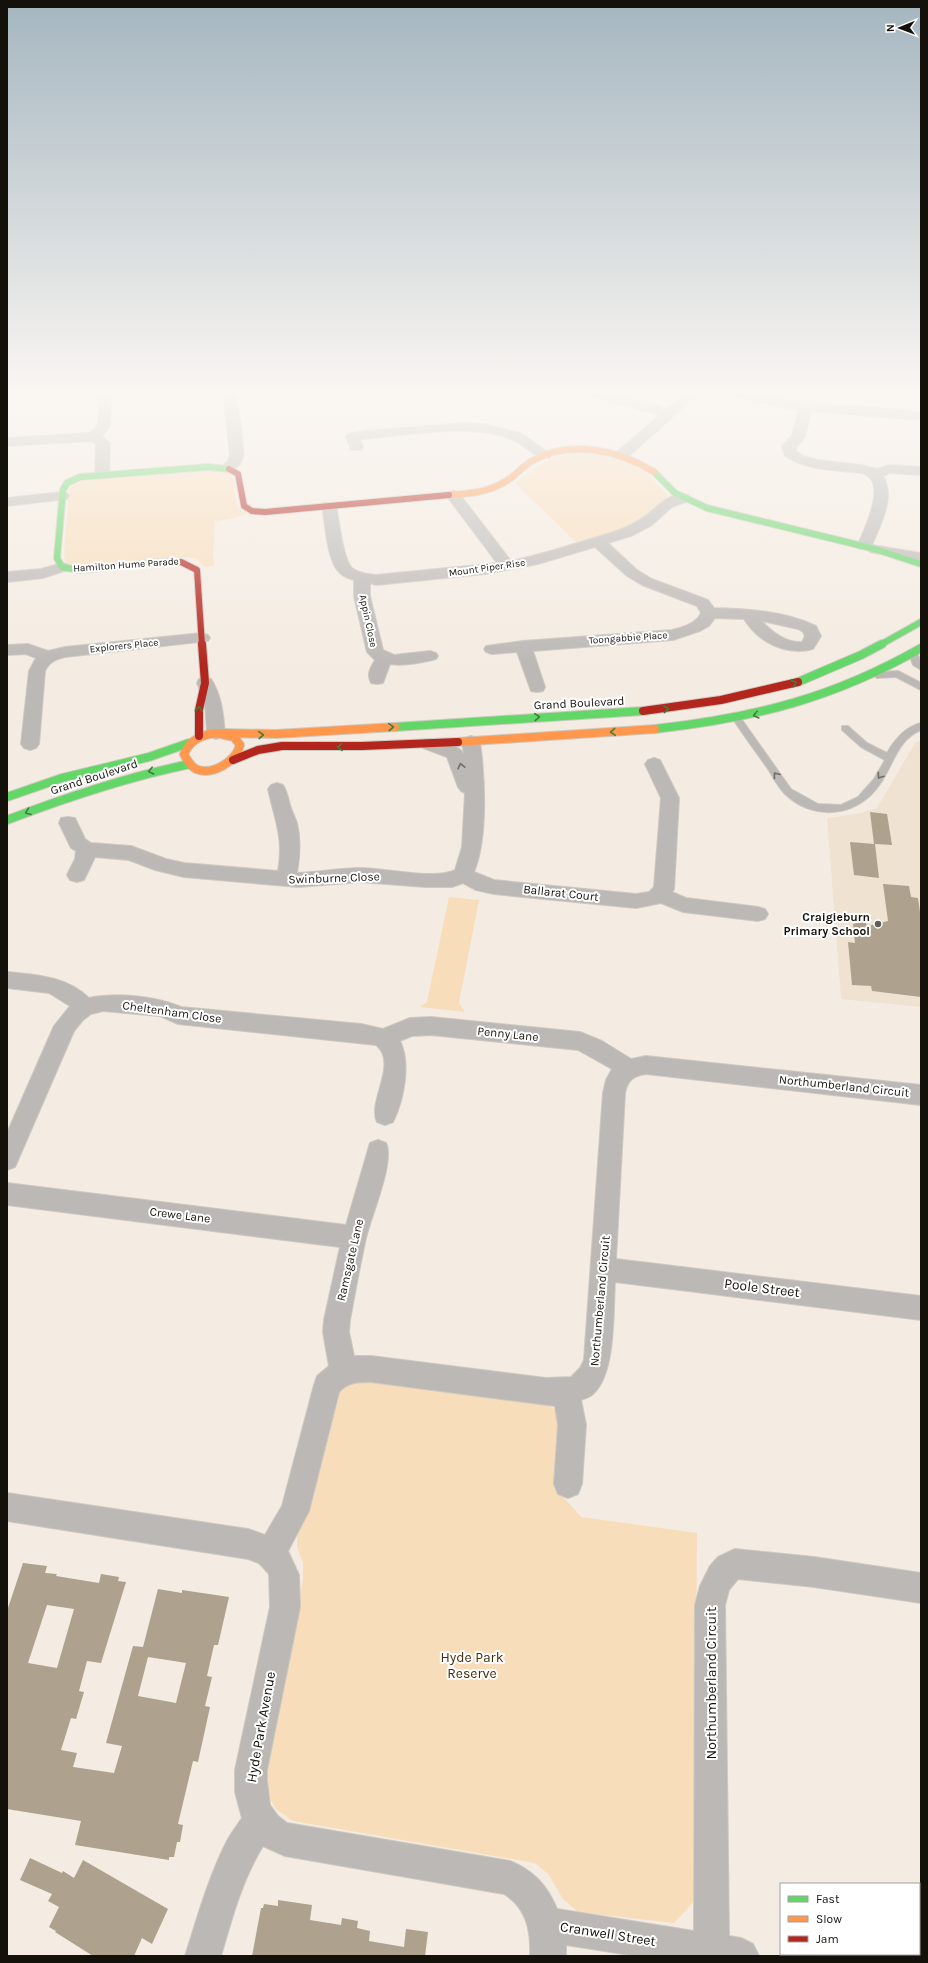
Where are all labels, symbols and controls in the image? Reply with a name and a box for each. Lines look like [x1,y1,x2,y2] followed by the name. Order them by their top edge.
[880,8,920,48] north arrow
[884,24,897,32] text: N
[73,555,179,575] street label: Hamilton Hume Parade
[448,557,526,579] street label: Mount Piper Rise
[357,594,379,648] street label: Appin Close
[588,629,668,647] street label: Toongabbie Place
[89,636,159,656] street label: Explorers Place
[790,679,797,688] one-way arrow
[533,694,625,712] street label: Grand Boulevard
[663,704,669,713] one-way arrow
[195,706,204,712] one-way arrow
[753,710,759,718] one-way arrow
[534,713,540,722] one-way arrow
[388,723,394,732] one-way arrow
[610,728,616,737] one-way arrow
[258,730,264,739] one-way arrow
[337,743,343,751] one-way arrow
[49,756,139,798] street label: Grand Boulevard
[457,762,465,769] one-way arrow
[148,767,155,775] one-way arrow
[877,772,885,779] one-way arrow
[774,773,781,780] one-way arrow
[24,807,31,815] one-way arrow
[288,869,380,887] street label: Swinburne Close
[523,882,600,904] street label: Ballarat Court
[783,910,870,938] place label: Craigieburn Primary School
[873,919,883,929] marker: Craigieburn Primary School
[122,998,222,1026] street label: Cheltenham Close
[477,1024,539,1044] street label: Penny Lane
[778,1072,910,1100] street label: Northumberland Circuit
[149,1204,211,1226] street label: Crewe Lane
[334,1217,366,1303] street label: Ramsgate Lane
[587,1235,613,1367] street label: Northumberland Circuit
[723,1275,801,1301] street label: Poole Street
[703,1607,720,1759] street label: Northumberland Circuit
[440,1649,504,1682] park label: Hyde Park Reserve
[243,1670,279,1784] street label: Hyde Park Avenue
[780,1883,920,1955] legend
[816,1892,840,1906] text: Fast
[816,1912,842,1926] text: Slow
[559,1918,657,1950] street label: Cranwell Street
[816,1932,839,1946] text: Jam

